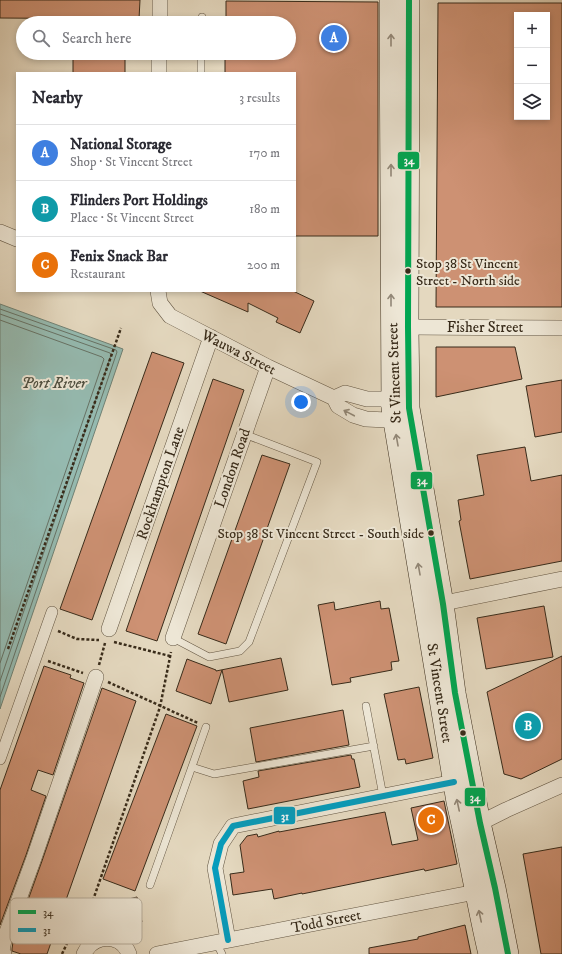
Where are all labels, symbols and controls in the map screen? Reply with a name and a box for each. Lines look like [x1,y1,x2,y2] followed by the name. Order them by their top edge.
[514,12,550,120] map controls
[514,12,550,48] button: +
[16,16,296,60] search box
[321,23,347,53] pin: A
[30,27,52,49] icon: search
[62,29,131,48] text: Search here
[387,34,395,47] one-way arrow
[514,48,550,84] button: −
[514,84,550,120] button: layers
[32,87,82,109] text: Nearby
[239,90,280,106] text: 3 results
[70,135,172,154] text: National Storage
[41,145,49,161] text: A
[249,145,280,161] text: 170 m
[397,151,420,170] line badge: 34
[70,154,193,170] text: Shop · St Vincent Street
[404,154,415,168] text: 34
[387,164,395,177] one-way arrow
[70,191,208,210] text: Flinders Port Holdings
[41,201,49,217] text: B
[249,201,280,217] text: 180 m
[70,210,194,226] text: Place · St Vincent Street
[70,247,168,266] text: Fenix Snack Bar
[416,255,520,290] place label: Stop 38 St Vincent Street - North side
[41,257,49,273] text: C
[247,257,280,273] text: 200 m
[70,266,126,282] text: Restaurant
[403,266,413,276] marker: Stop 38 St Vincent Street - North side
[387,294,395,307] one-way arrow
[447,318,523,337] street label: Fisher Street
[383,322,406,424] street label: St Vincent Street
[197,325,279,379] street label: Wauwa Street
[21,373,88,393] water label: Port River
[291,392,311,412] your location
[344,408,356,416] one-way arrow
[132,424,189,542] street label: Rockhampton Lane
[210,425,255,510] street label: London Road
[393,434,401,447] one-way arrow
[410,471,433,490] line badge: 34
[417,474,428,488] text: 34
[217,525,424,543] place label: Stop 38 St Vincent Street - South side
[426,528,436,538] marker: Stop 38 St Vincent Street - South side
[415,563,423,576] one-way arrow
[422,642,457,745] street label: St Vincent Street
[515,711,541,741] pin: B
[458,728,468,738] unlabelled marker
[464,787,486,807] line badge: 34
[470,791,481,805] text: 34
[454,799,462,812] one-way arrow
[418,805,444,835] pin: C
[273,806,296,825] line badge: 31
[281,810,289,824] text: 31
[10,898,142,944] legend
[290,905,363,938] street label: Todd Street
[43,906,54,920] text: 34
[476,910,484,923] one-way arrow
[43,924,51,938] text: 31

